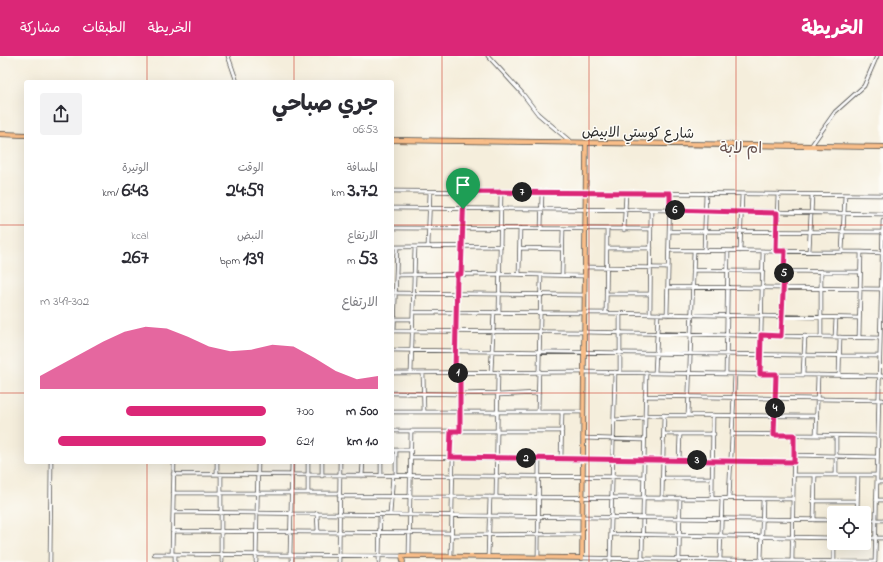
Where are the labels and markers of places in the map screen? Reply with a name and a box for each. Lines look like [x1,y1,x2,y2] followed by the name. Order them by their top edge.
[446,168,480,209] pin
[512,182,532,202] pin: 7
[665,200,685,220] pin: 6
[774,263,794,283] pin: 5
[448,363,468,383] pin: 1
[765,398,785,418] pin: 4
[516,448,536,468] pin: 2
[687,450,707,470] pin: 3

